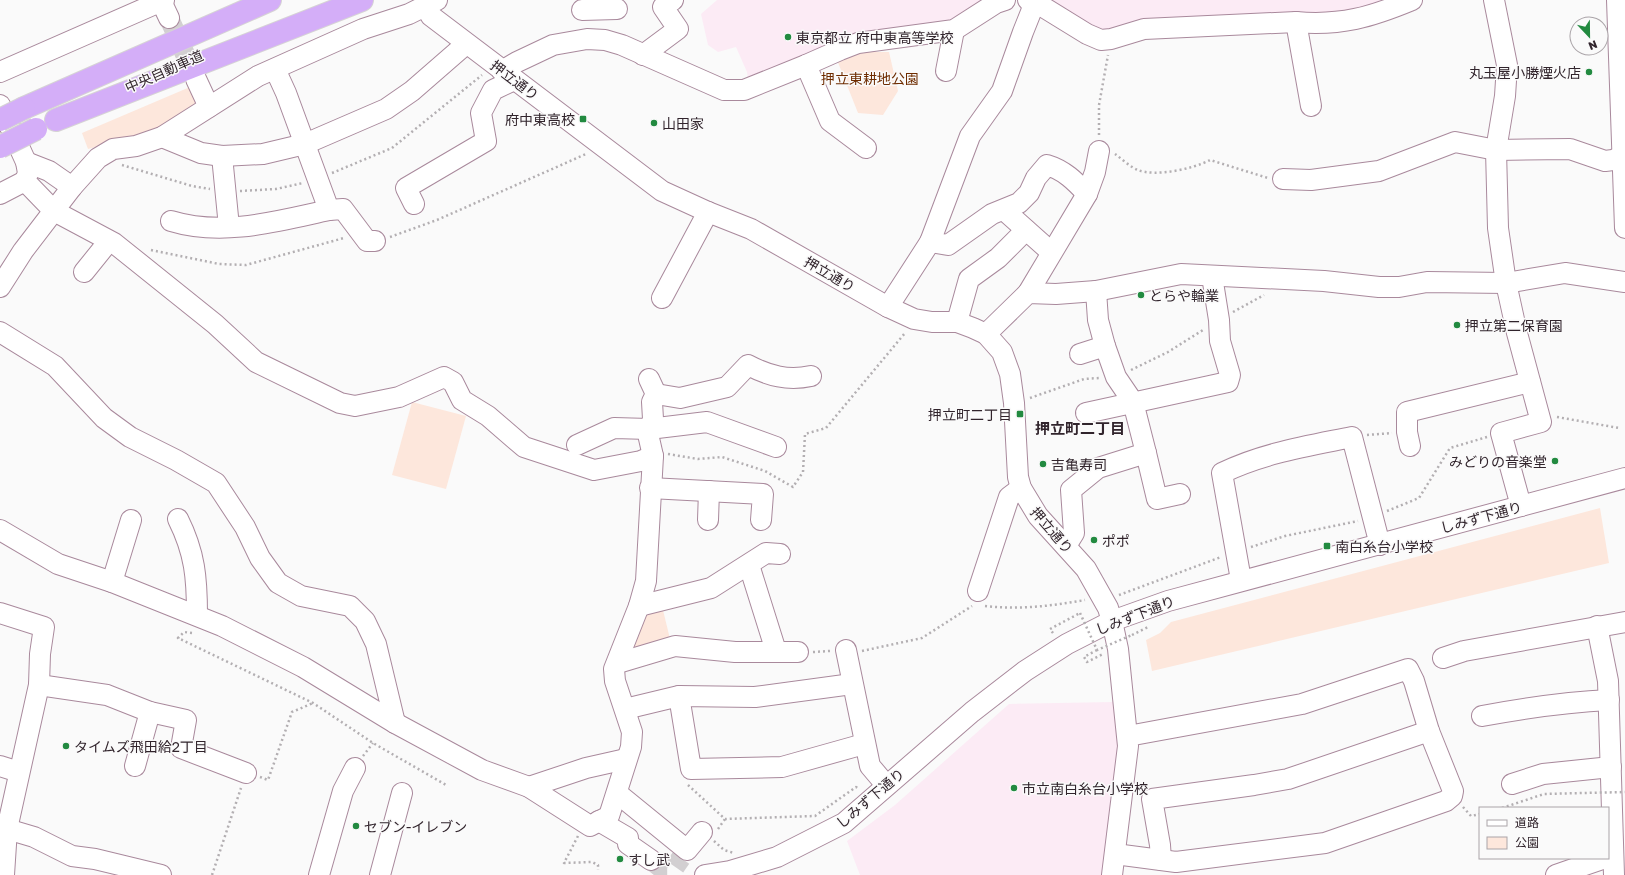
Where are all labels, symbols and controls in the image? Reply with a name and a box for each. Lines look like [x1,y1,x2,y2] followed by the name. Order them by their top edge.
[1569,16,1609,56] north arrow
[796,29,954,46] place label: 東京都立 府中東高等学校
[783,32,793,42] marker: 東京都立 府中東高等学校
[1587,38,1599,53] text: N
[122,46,206,96] street label: 中央自動車道
[488,56,542,104] street label: 押立通り
[1469,64,1581,81] place label: 丸玉屋小勝煙火店
[1584,67,1594,77] marker: 丸玉屋小勝煙火店
[821,70,919,87] park label: 押立東耕地公園
[505,111,575,128] place label: 府中東高校
[578,114,588,124] marker: 府中東高校
[662,115,704,132] place label: 山田家
[649,118,659,128] marker: 山田家
[802,253,858,295] street label: 押立通り
[1149,287,1219,304] place label: とらや輪業
[1136,290,1146,300] marker: とらや輪業
[1465,317,1563,334] place label: 押立第二保育園
[1452,320,1462,330] marker: 押立第二保育園
[928,406,1012,423] place label: 押立町二丁目
[1015,409,1025,419] marker: 押立町二丁目
[1035,419,1125,437] district label: 押立町二丁目
[1449,453,1547,470] place label: みどりの音楽堂
[1051,456,1107,473] place label: 吉亀寿司
[1550,456,1560,466] marker: みどりの音楽堂
[1038,459,1048,469] marker: 吉亀寿司
[1438,498,1524,536] street label: しみず下通り
[1027,503,1077,557] street label: 押立通り
[1102,532,1130,549] place label: ポポ
[1089,535,1099,545] marker: ポポ
[1335,538,1433,555] place label: 南白糸台小学校
[1322,541,1332,551] marker: 南白糸台小学校
[1093,592,1177,638] street label: しみず下通り
[74,738,208,755] place label: タイムズ飛田給2丁目
[61,741,71,751] marker: タイムズ飛田給2丁目
[832,764,908,832] street label: しみず下通り
[1022,780,1148,797] place label: 市立南白糸台小学校
[1009,783,1019,793] marker: 市立南白糸台小学校
[1479,807,1609,859] legend
[1515,815,1539,830] text: 道路
[364,818,467,835] place label: セブン-イレブン
[351,821,361,831] marker: セブン-イレブン
[1515,835,1539,850] text: 公園
[628,851,670,868] place label: すし武
[615,854,625,864] marker: すし武

